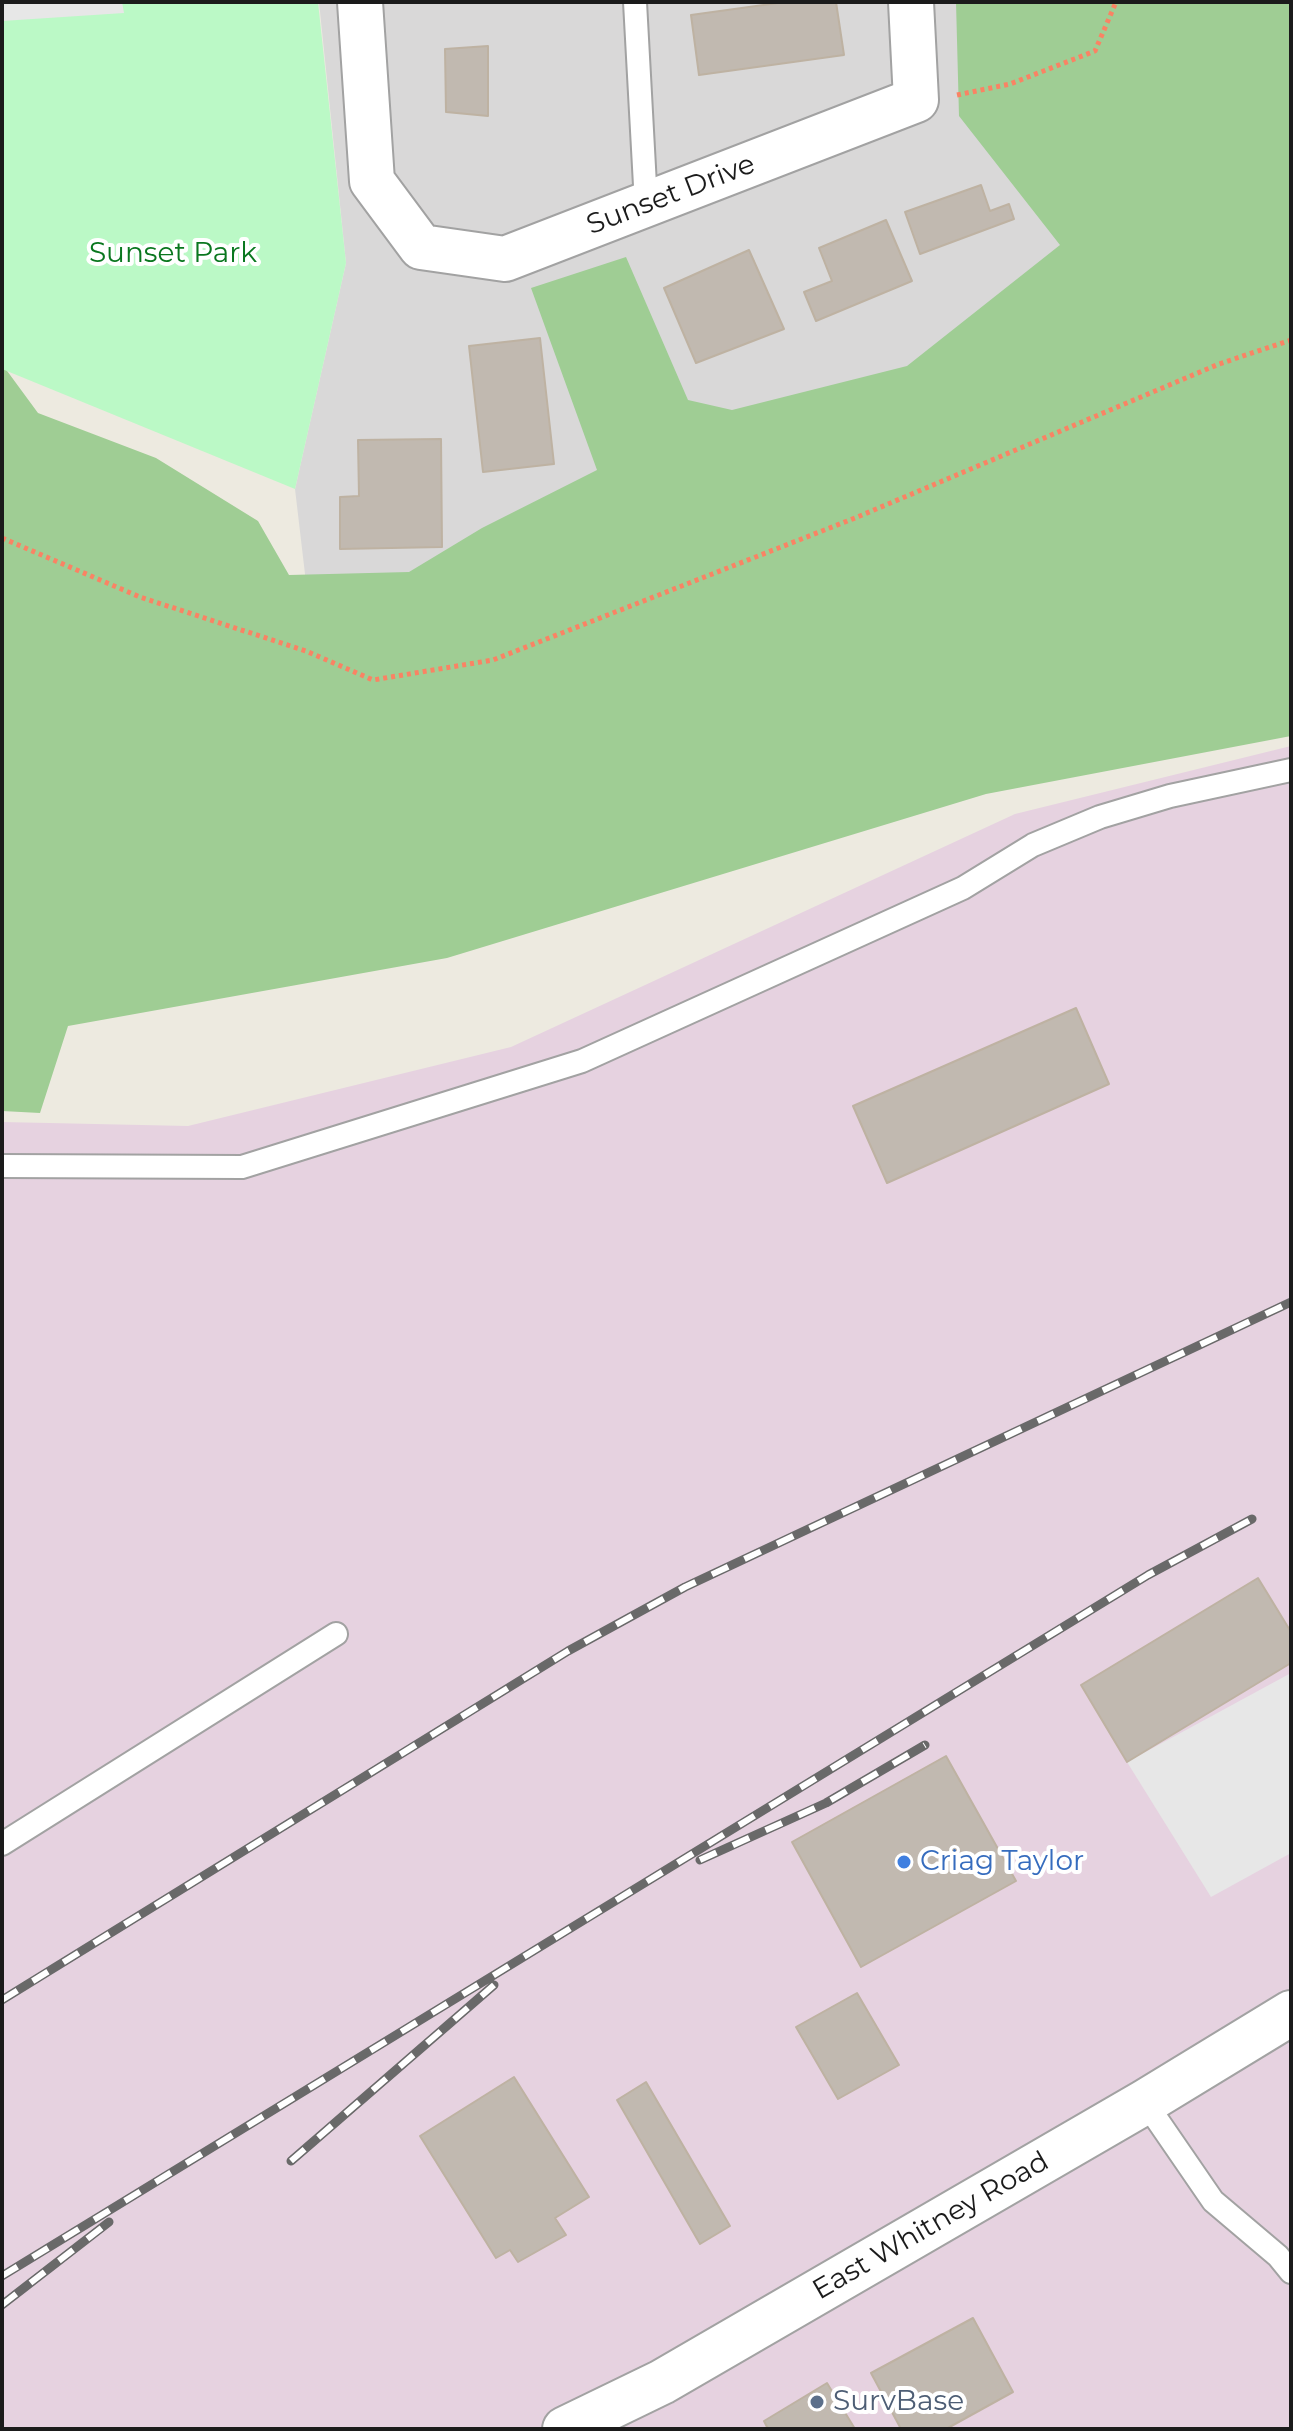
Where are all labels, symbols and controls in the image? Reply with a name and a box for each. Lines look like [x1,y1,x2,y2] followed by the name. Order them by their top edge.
[582,147,760,243] street label: Sunset Drive
[89,237,257,271] park label: Sunset Park
[920,1845,1084,1879] place label: Criag Taylor
[895,1853,913,1871] marker: Criag Taylor
[807,2145,1055,2307] street label: East Whitney Road
[833,2385,964,2419] place label: SurvBase
[808,2393,826,2411] marker: SurvBase

